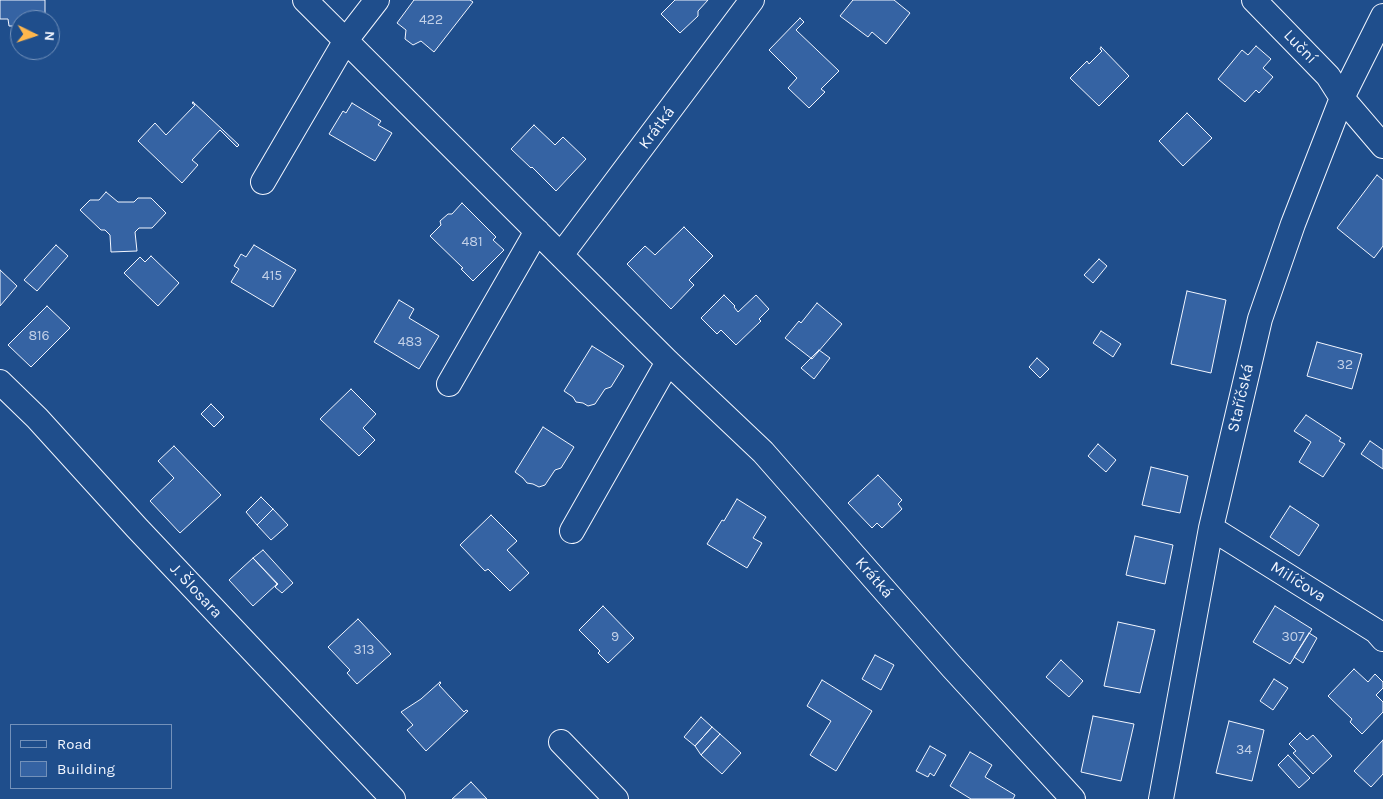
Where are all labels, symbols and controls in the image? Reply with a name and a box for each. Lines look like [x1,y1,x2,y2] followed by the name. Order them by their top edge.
[10,10,60,60] north arrow
[419,12,443,28] house number: 422
[1279,26,1321,68] street label: Luční
[41,30,58,42] text: N
[635,103,679,153] street label: Krátká
[461,234,483,250] house number: 481
[262,268,282,284] house number: 415
[28,328,50,344] house number: 816
[398,334,422,350] house number: 483
[1337,357,1353,373] house number: 32
[1224,362,1258,434] street label: Staříčská
[851,554,897,602] street label: Krátká
[1267,558,1329,606] street label: Milíčova
[166,560,226,622] street label: J. Šlosara
[611,629,619,645] house number: 9
[1281,629,1305,645] house number: 307
[353,642,375,658] house number: 313
[10,724,172,789] legend
[57,735,92,753] text: Road
[1236,742,1252,758] house number: 34
[57,760,115,778] text: Building

